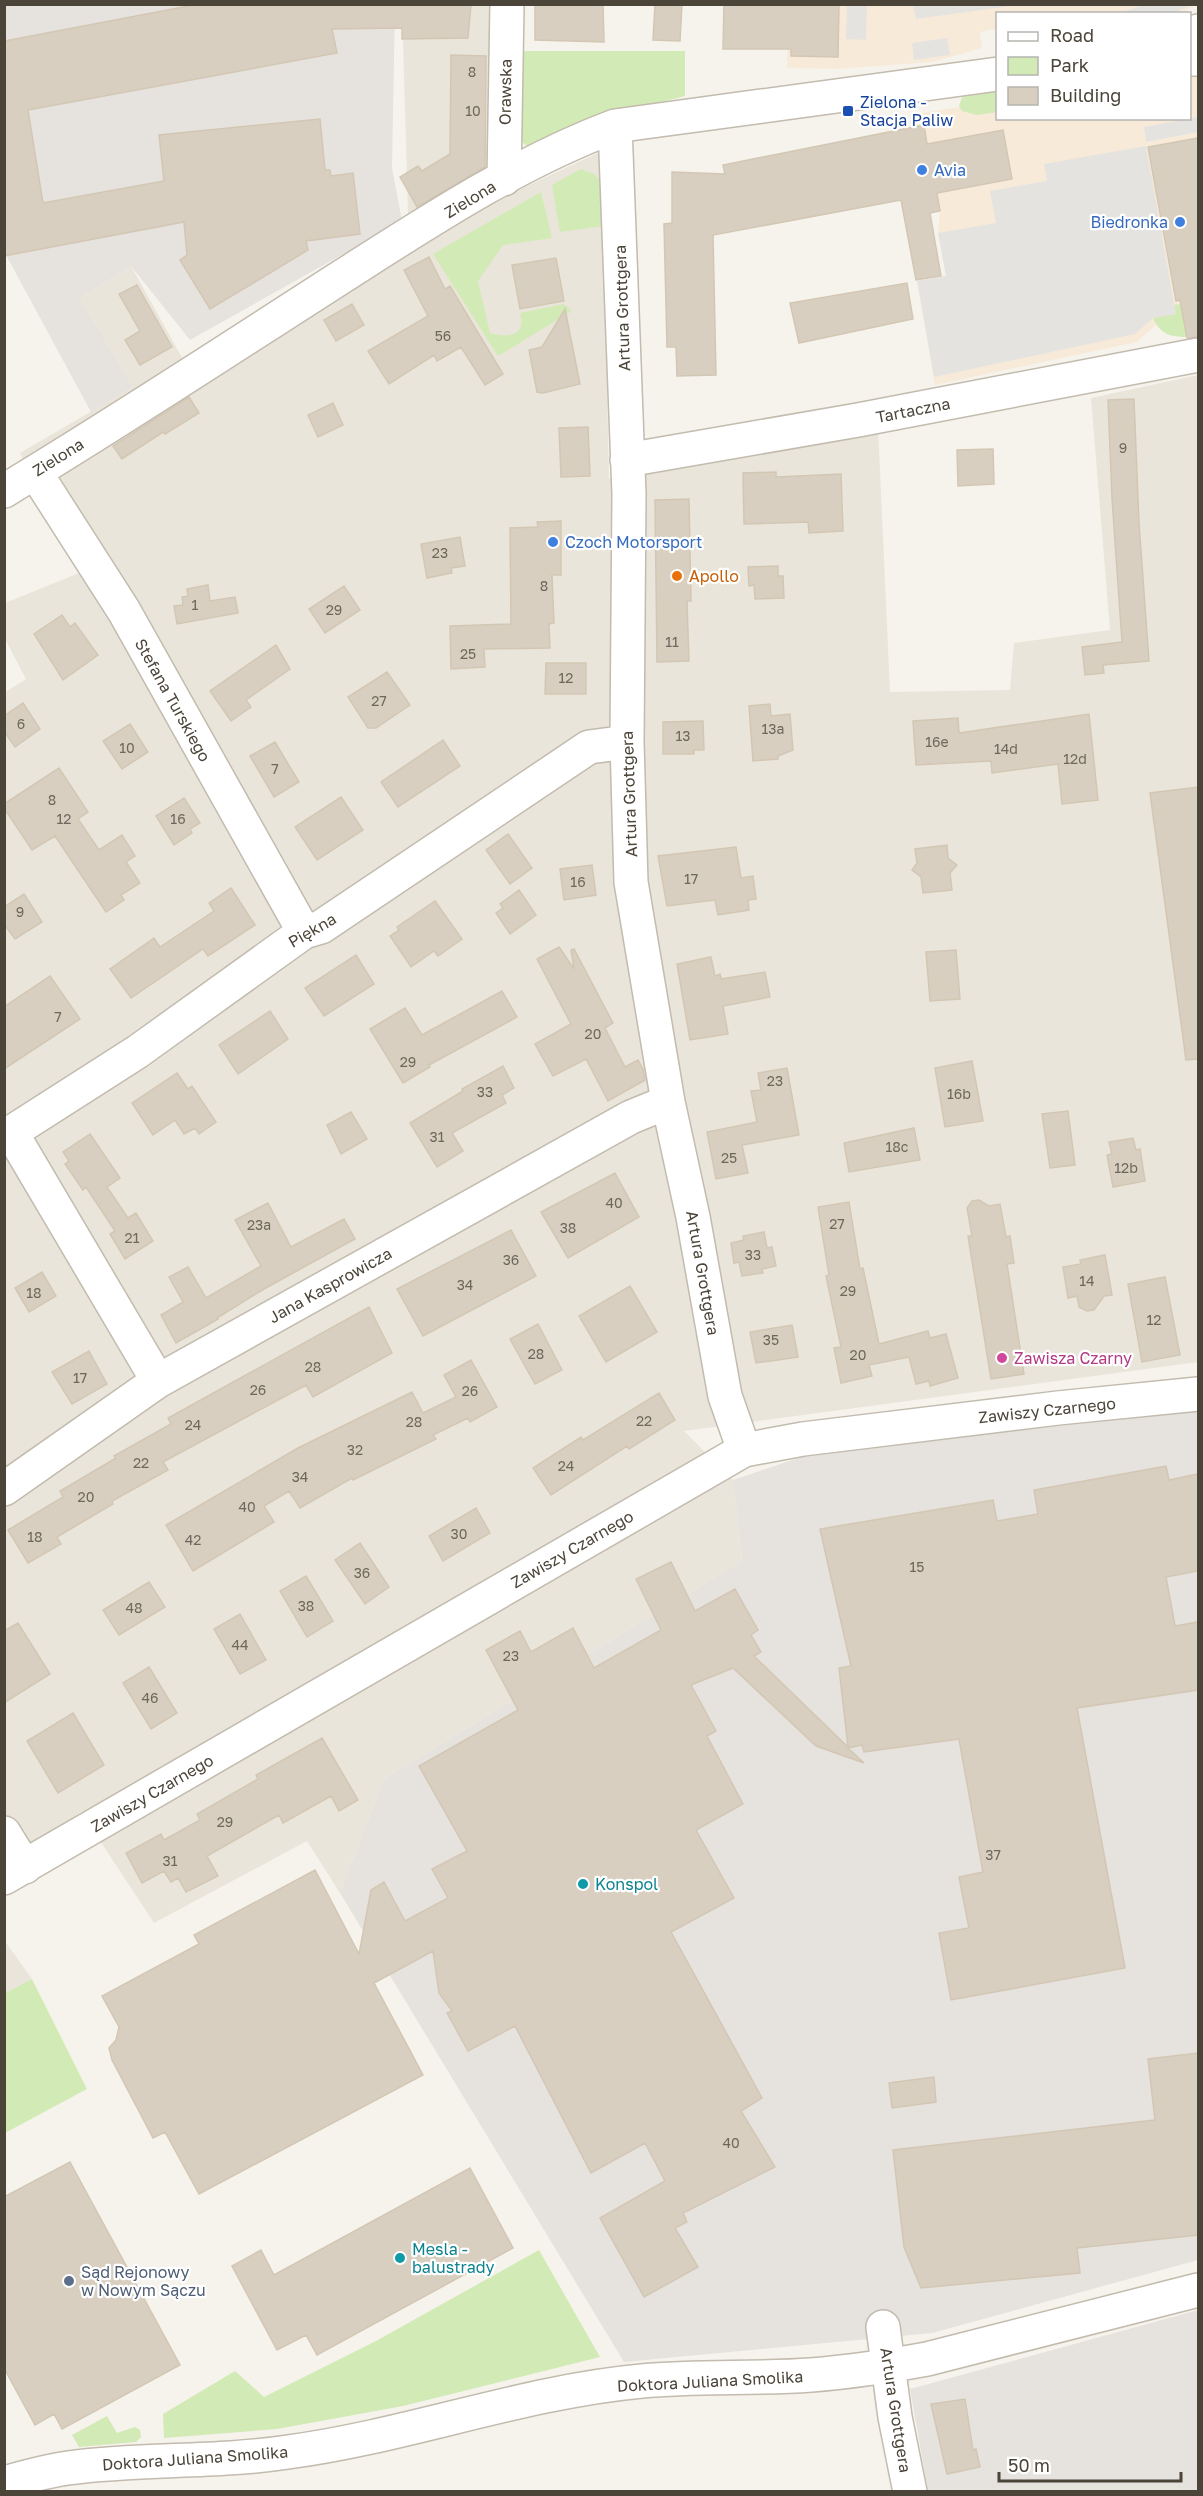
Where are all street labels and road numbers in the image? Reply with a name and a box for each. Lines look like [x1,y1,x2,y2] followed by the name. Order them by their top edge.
[494,59,516,125] street label: Orawska
[441,176,499,222] street label: Zielona
[610,245,634,371] street label: Artura Grottgera
[874,393,952,427] street label: Tartaczna
[29,434,87,480] street label: Zielona
[131,635,215,765] street label: Stefana Turskiego
[617,731,641,857] street label: Artura Grottgera
[284,908,340,952] street label: Piękna
[682,1209,724,1337] street label: Artura Grottgera
[265,1243,395,1327] street label: Jana Kasprowicza
[977,1393,1117,1427] street label: Zawiszy Czarnego
[507,1506,637,1592] street label: Zawiszy Czarnego
[87,1750,217,1836] street label: Zawiszy Czarnego
[876,2346,916,2474] street label: Artura Grottgera
[616,2366,804,2396] street label: Doktora Juliana Smolika
[101,2442,289,2474] street label: Doktora Juliana Smolika

